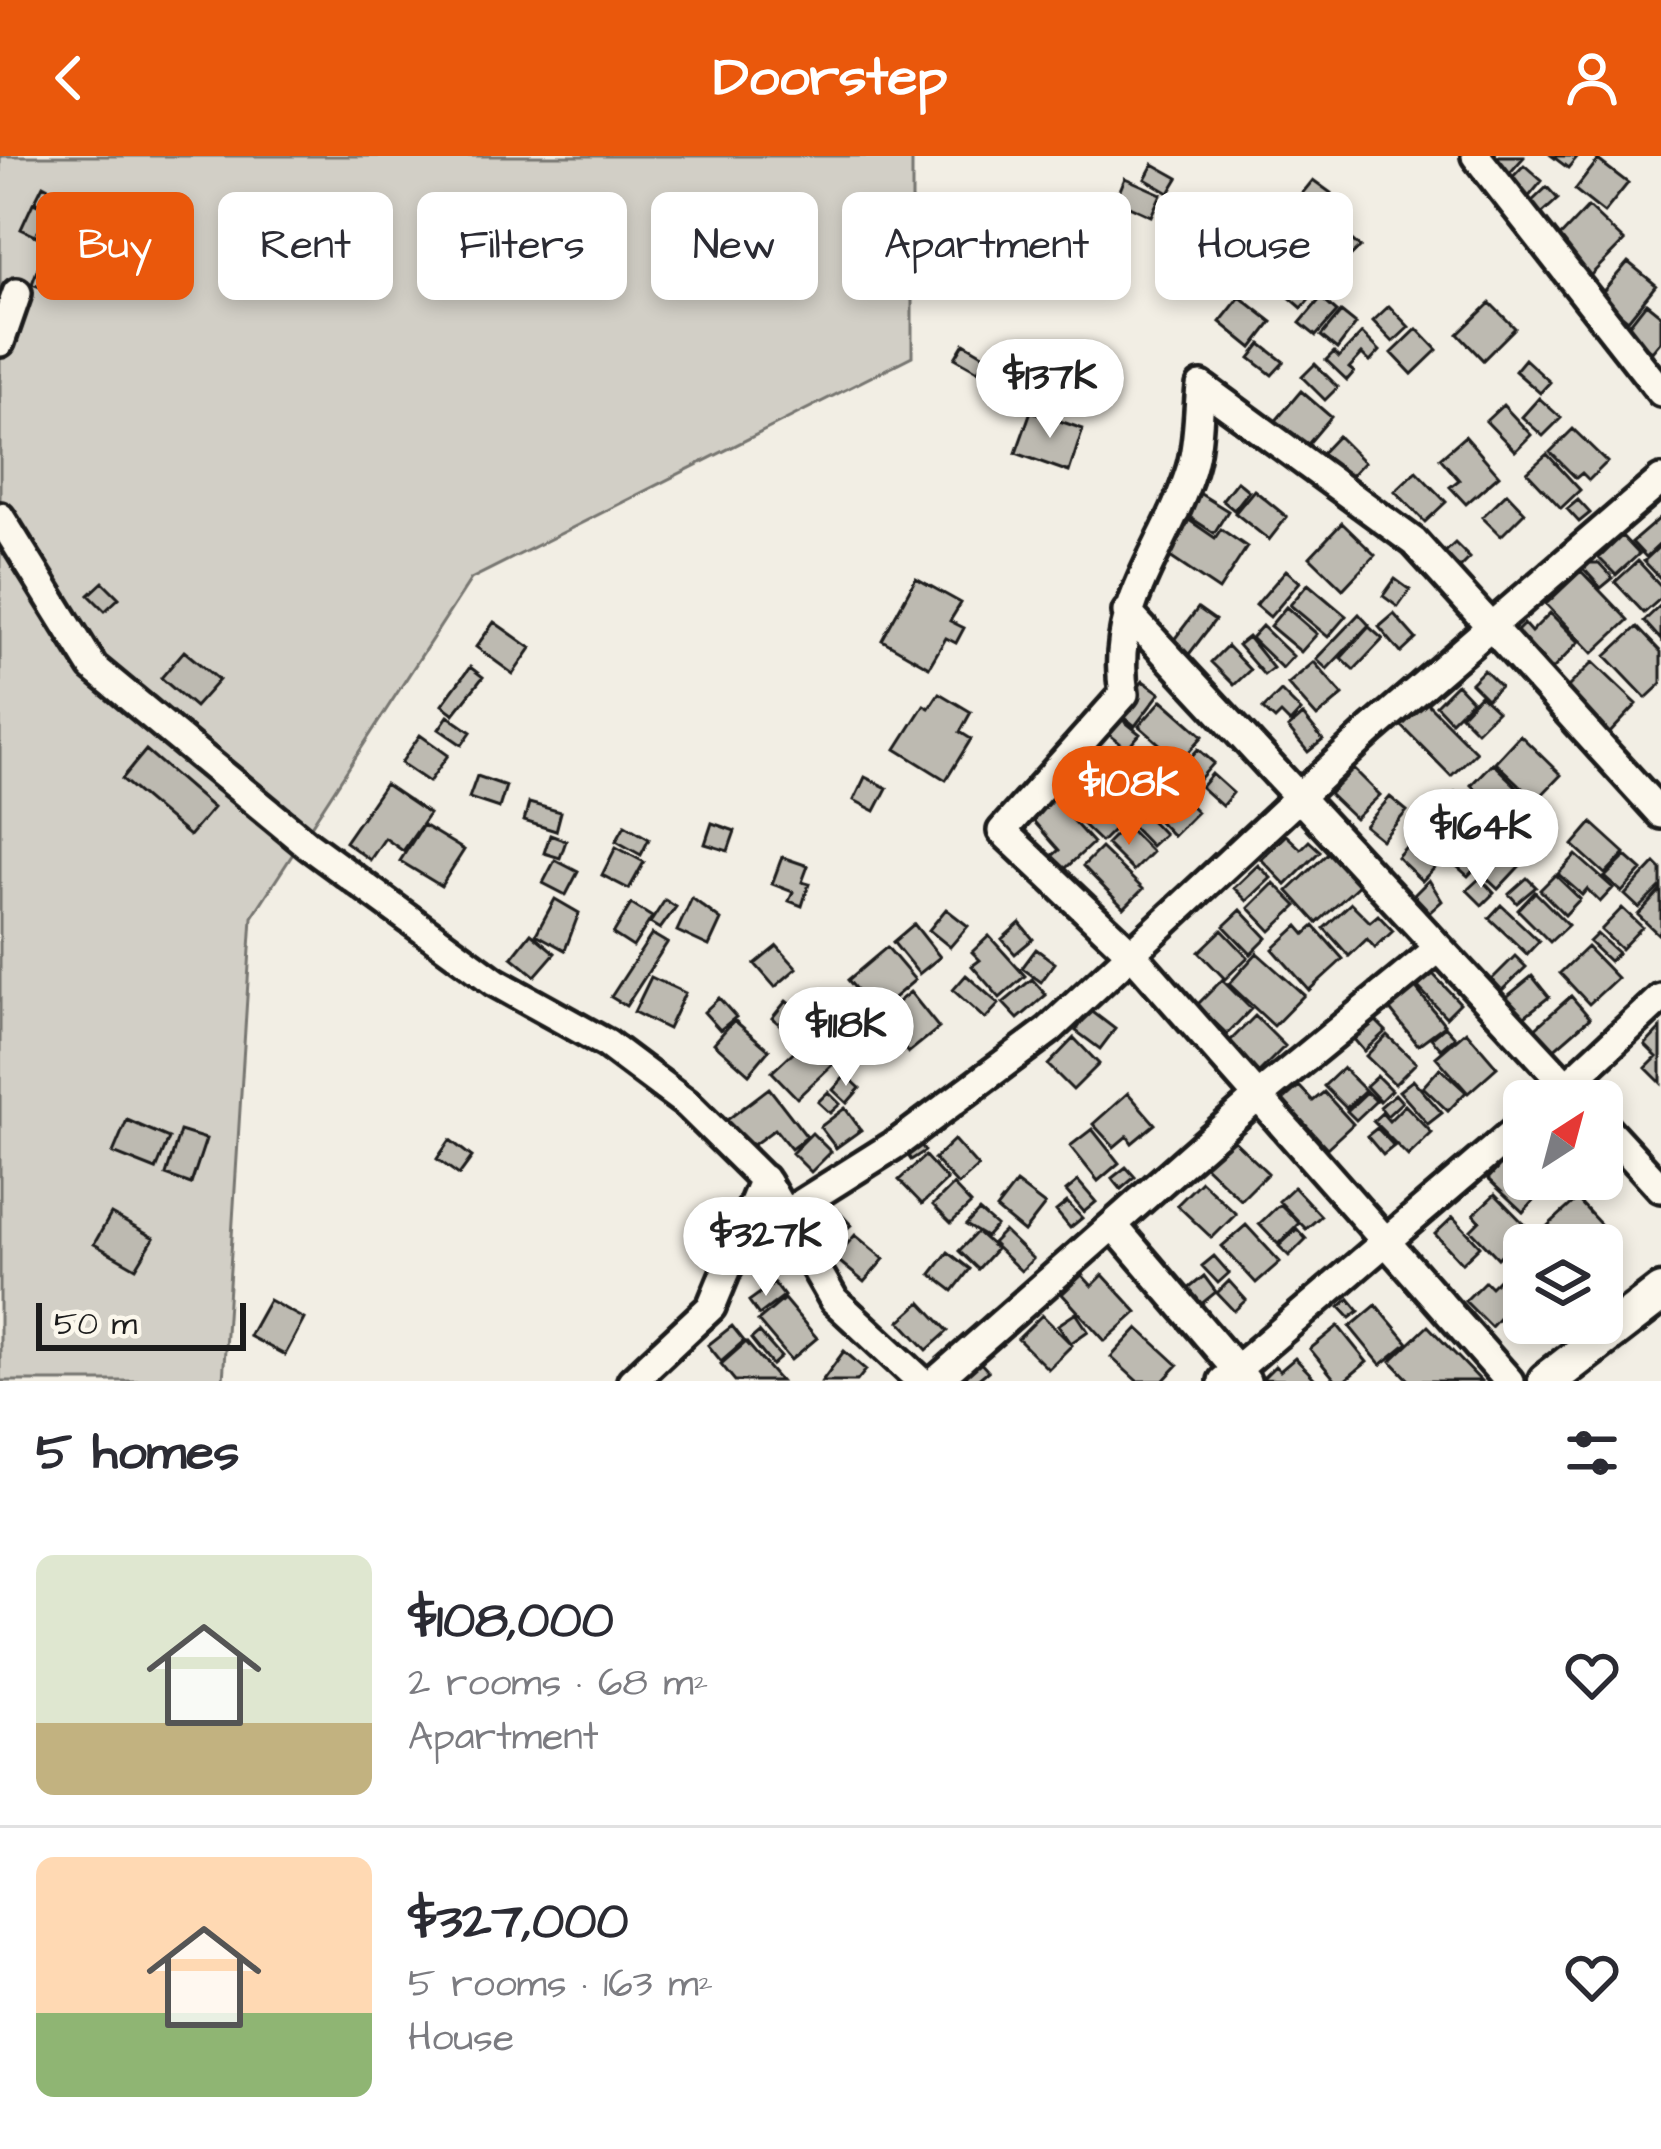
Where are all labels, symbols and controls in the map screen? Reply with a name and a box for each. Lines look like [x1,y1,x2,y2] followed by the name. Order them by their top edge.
[714,41,947,116] text: Doorstep
[36,45,102,111] icon: back
[1559,45,1625,111] icon: person
[36,192,194,300] chip: Buy
[218,192,393,300] chip: Rent
[417,192,627,300] chip: Filters
[651,192,818,300] chip: New
[842,192,1131,300] chip: Apartment
[1155,192,1353,300] chip: House
[966,339,1134,441] pin: $137K
[1003,351,1097,405] text: $137K
[1045,746,1213,848] pin: $108K
[1079,758,1179,812] text: $108K
[1397,789,1565,891] pin: $164K
[1430,801,1532,855] text: $164K
[762,987,930,1089] pin: $118K
[806,999,886,1053] text: $118K
[1503,1080,1623,1200] north arrow
[1503,1080,1623,1344] map controls
[682,1197,850,1299] pin: $327K
[710,1209,822,1263] text: $327K
[1503,1224,1623,1344] button: layers
[36,1297,246,1350] scale bar
[54,1301,137,1347] text: 50 m
[36,1418,239,1489] text: 5 homes
[1559,1420,1625,1486] icon: filters
[408,1586,614,1657] text: $108,000
[132,1603,276,1747] icon: home
[1559,1642,1625,1708] icon: heart
[408,1657,708,1711] text: 2 rooms · 68 m²
[408,1711,599,1765] text: Apartment
[408,1887,629,1958] text: $327,000
[132,1905,276,2049] icon: home
[1559,1944,1625,2010] icon: heart
[408,1958,713,2012] text: 5 rooms · 163 m²
[408,2012,514,2066] text: House

